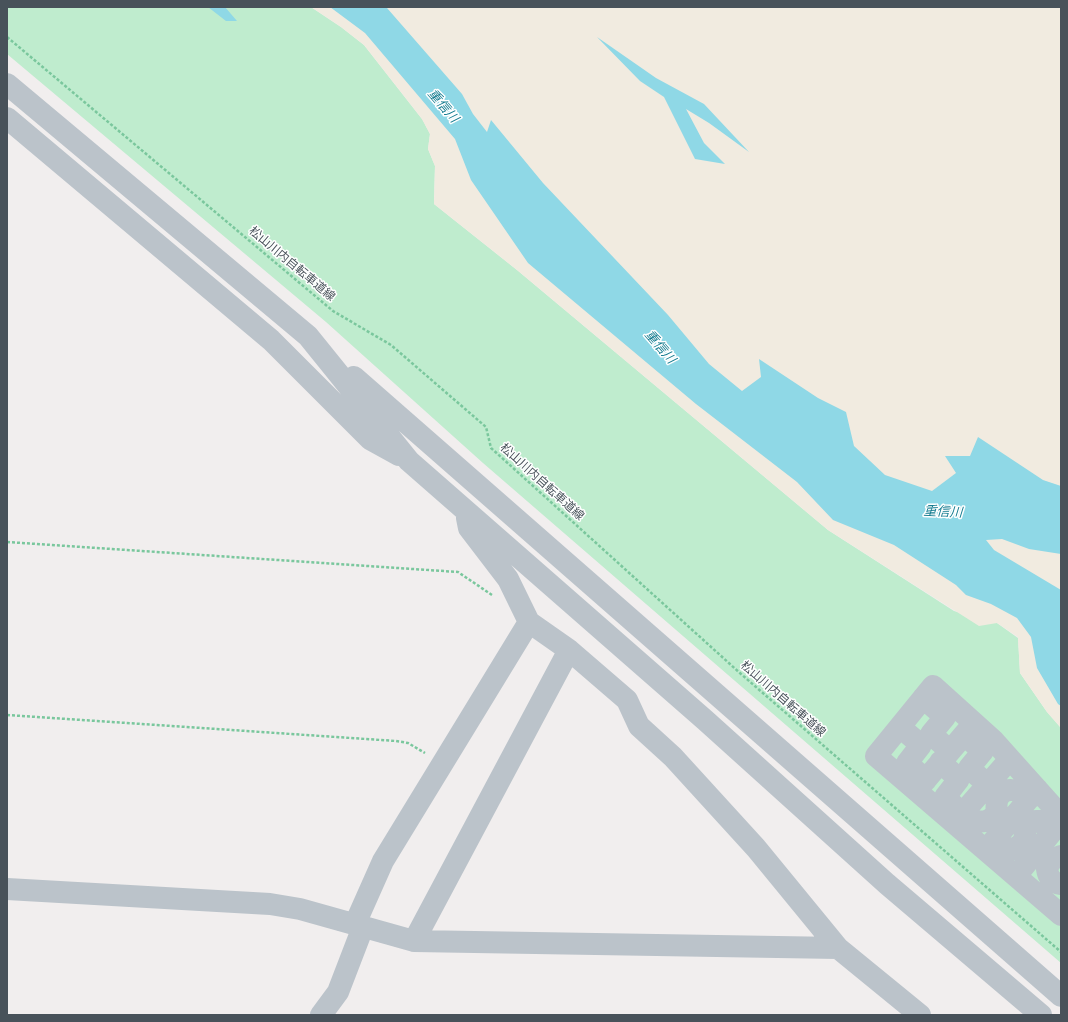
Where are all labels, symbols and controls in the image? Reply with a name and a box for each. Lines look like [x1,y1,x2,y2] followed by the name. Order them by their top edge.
[424,86,462,126] water label: 重信川
[246,224,338,304] street label: 松山川内自転車道線
[641,327,679,367] water label: 重信川
[497,441,587,523] street label: 松山川内自転車道線
[923,503,963,521] water label: 重信川
[738,658,828,740] street label: 松山川内自転車道線

